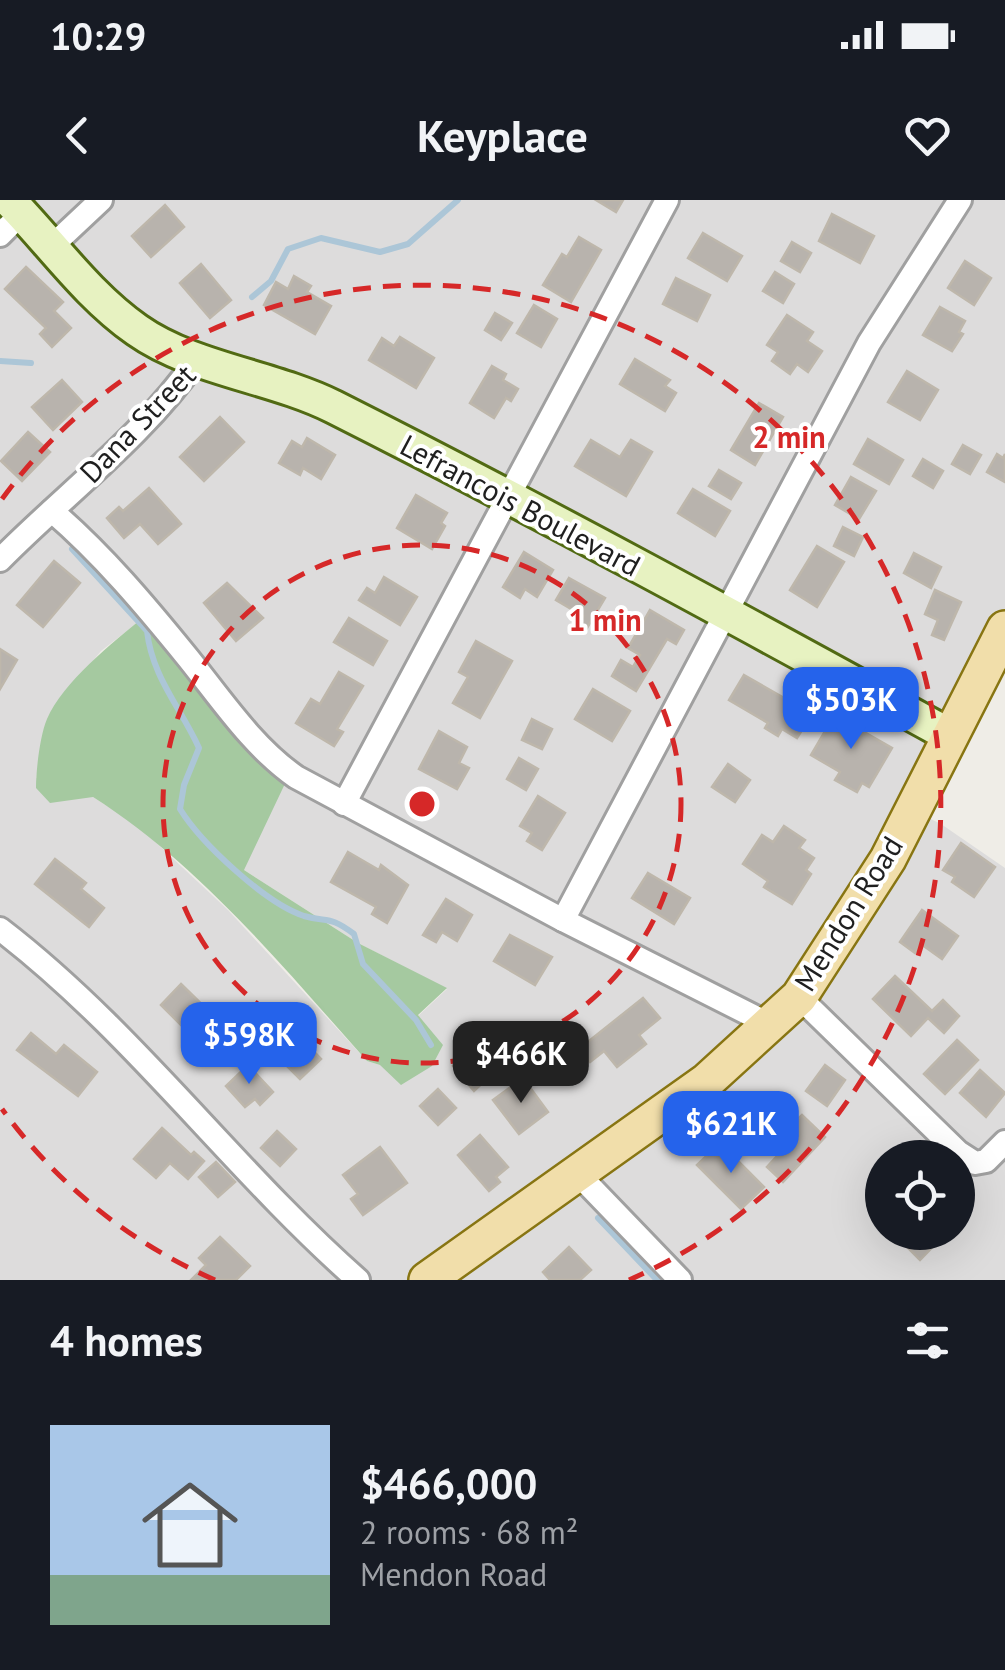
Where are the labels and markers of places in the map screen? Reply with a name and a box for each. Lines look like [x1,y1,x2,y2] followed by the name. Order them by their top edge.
[781,667,921,752] pin: $503K
[404,786,440,822] centre of rings
[179,1002,319,1087] pin: $598K
[451,1021,591,1106] pin: $466K
[661,1091,801,1176] pin: $621K

